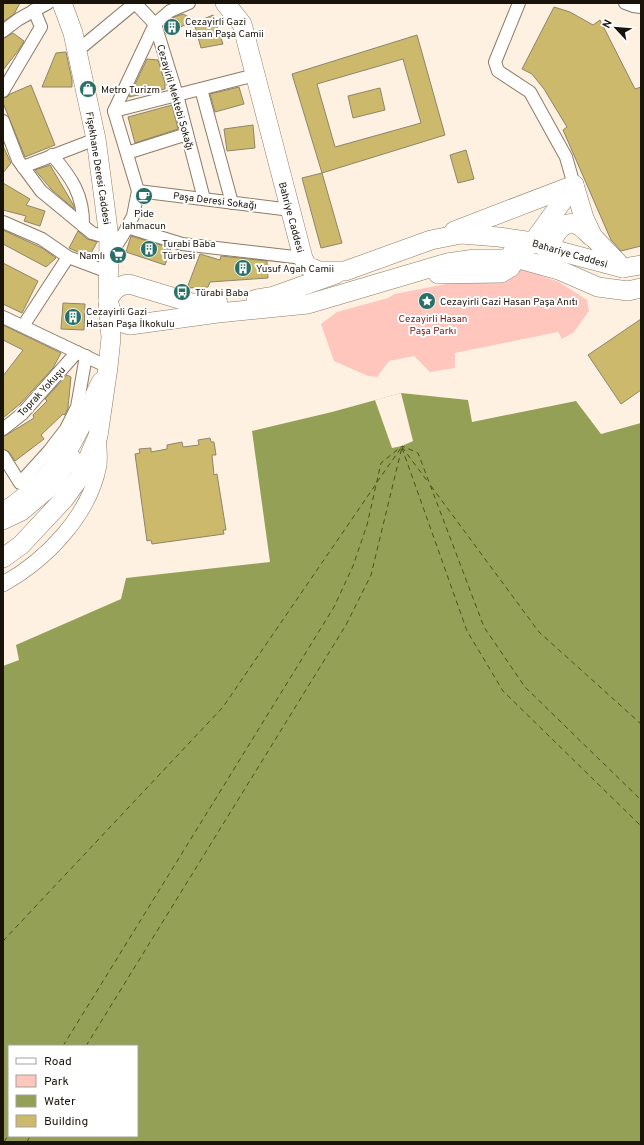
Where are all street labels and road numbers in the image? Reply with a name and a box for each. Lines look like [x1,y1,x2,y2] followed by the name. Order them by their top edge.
[153,43,196,152] street label: Cezayirli Mektebi Sokağı
[82,111,113,226] street label: Fişekhane Deresi Caddesi
[275,181,306,254] street label: Bahriye Caddesi
[172,190,257,213] street label: Paşa Deresi Sokağı
[530,237,609,271] street label: Bahariye Caddesi
[15,364,69,420] street label: Toprak Yokuşu

